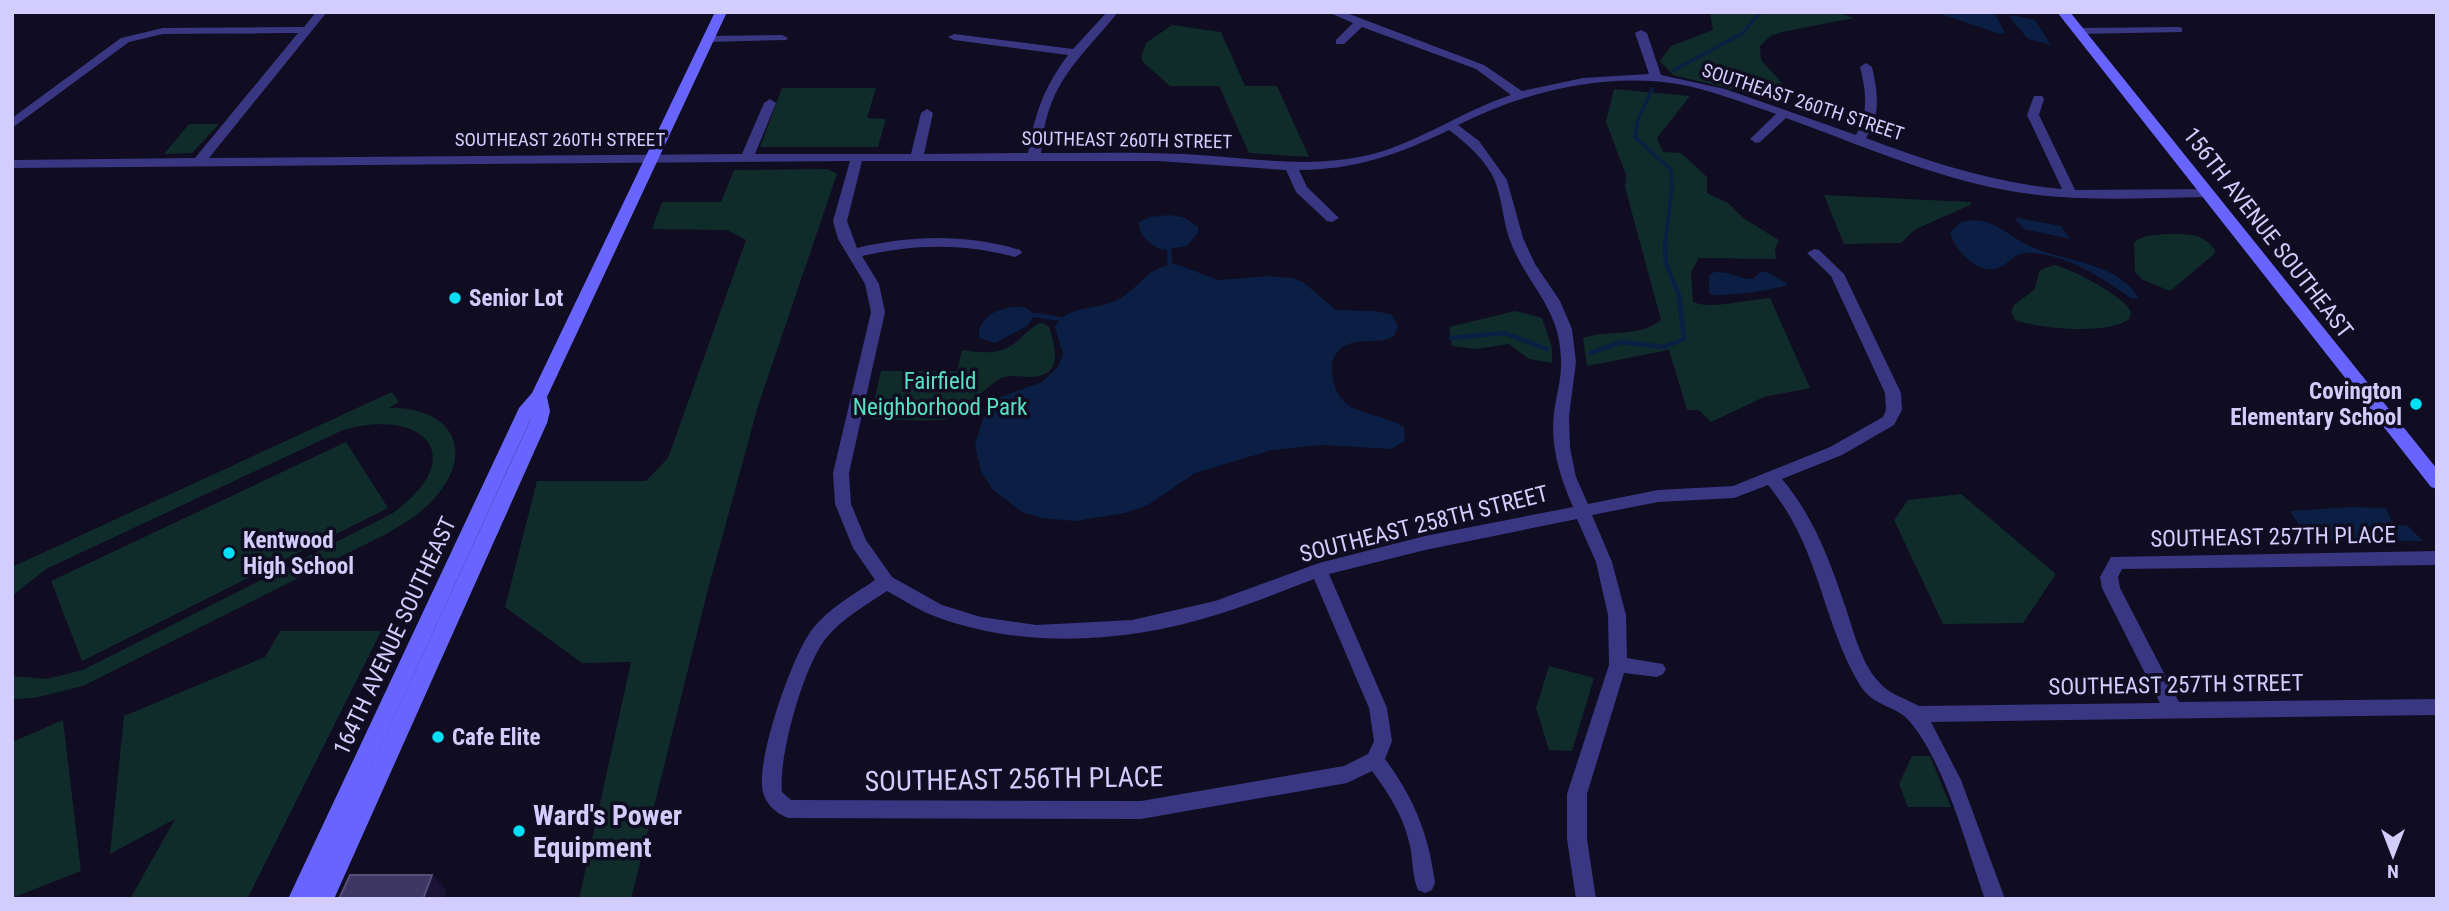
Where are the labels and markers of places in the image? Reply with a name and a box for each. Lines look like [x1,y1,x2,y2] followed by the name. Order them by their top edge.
[469,285,563,312] place label: Senior Lot
[447,290,463,306] marker: Senior Lot
[2230,378,2402,431] place label: Covington Elementary School
[2408,396,2424,412] marker: Covington Elementary School
[243,527,354,580] place label: Kentwood High School
[221,545,237,561] marker: Kentwood High School
[452,724,540,751] place label: Cafe Elite
[430,729,446,745] marker: Cafe Elite
[533,799,682,864] place label: Ward's Power Equipment
[511,823,527,839] marker: Ward's Power Equipment

